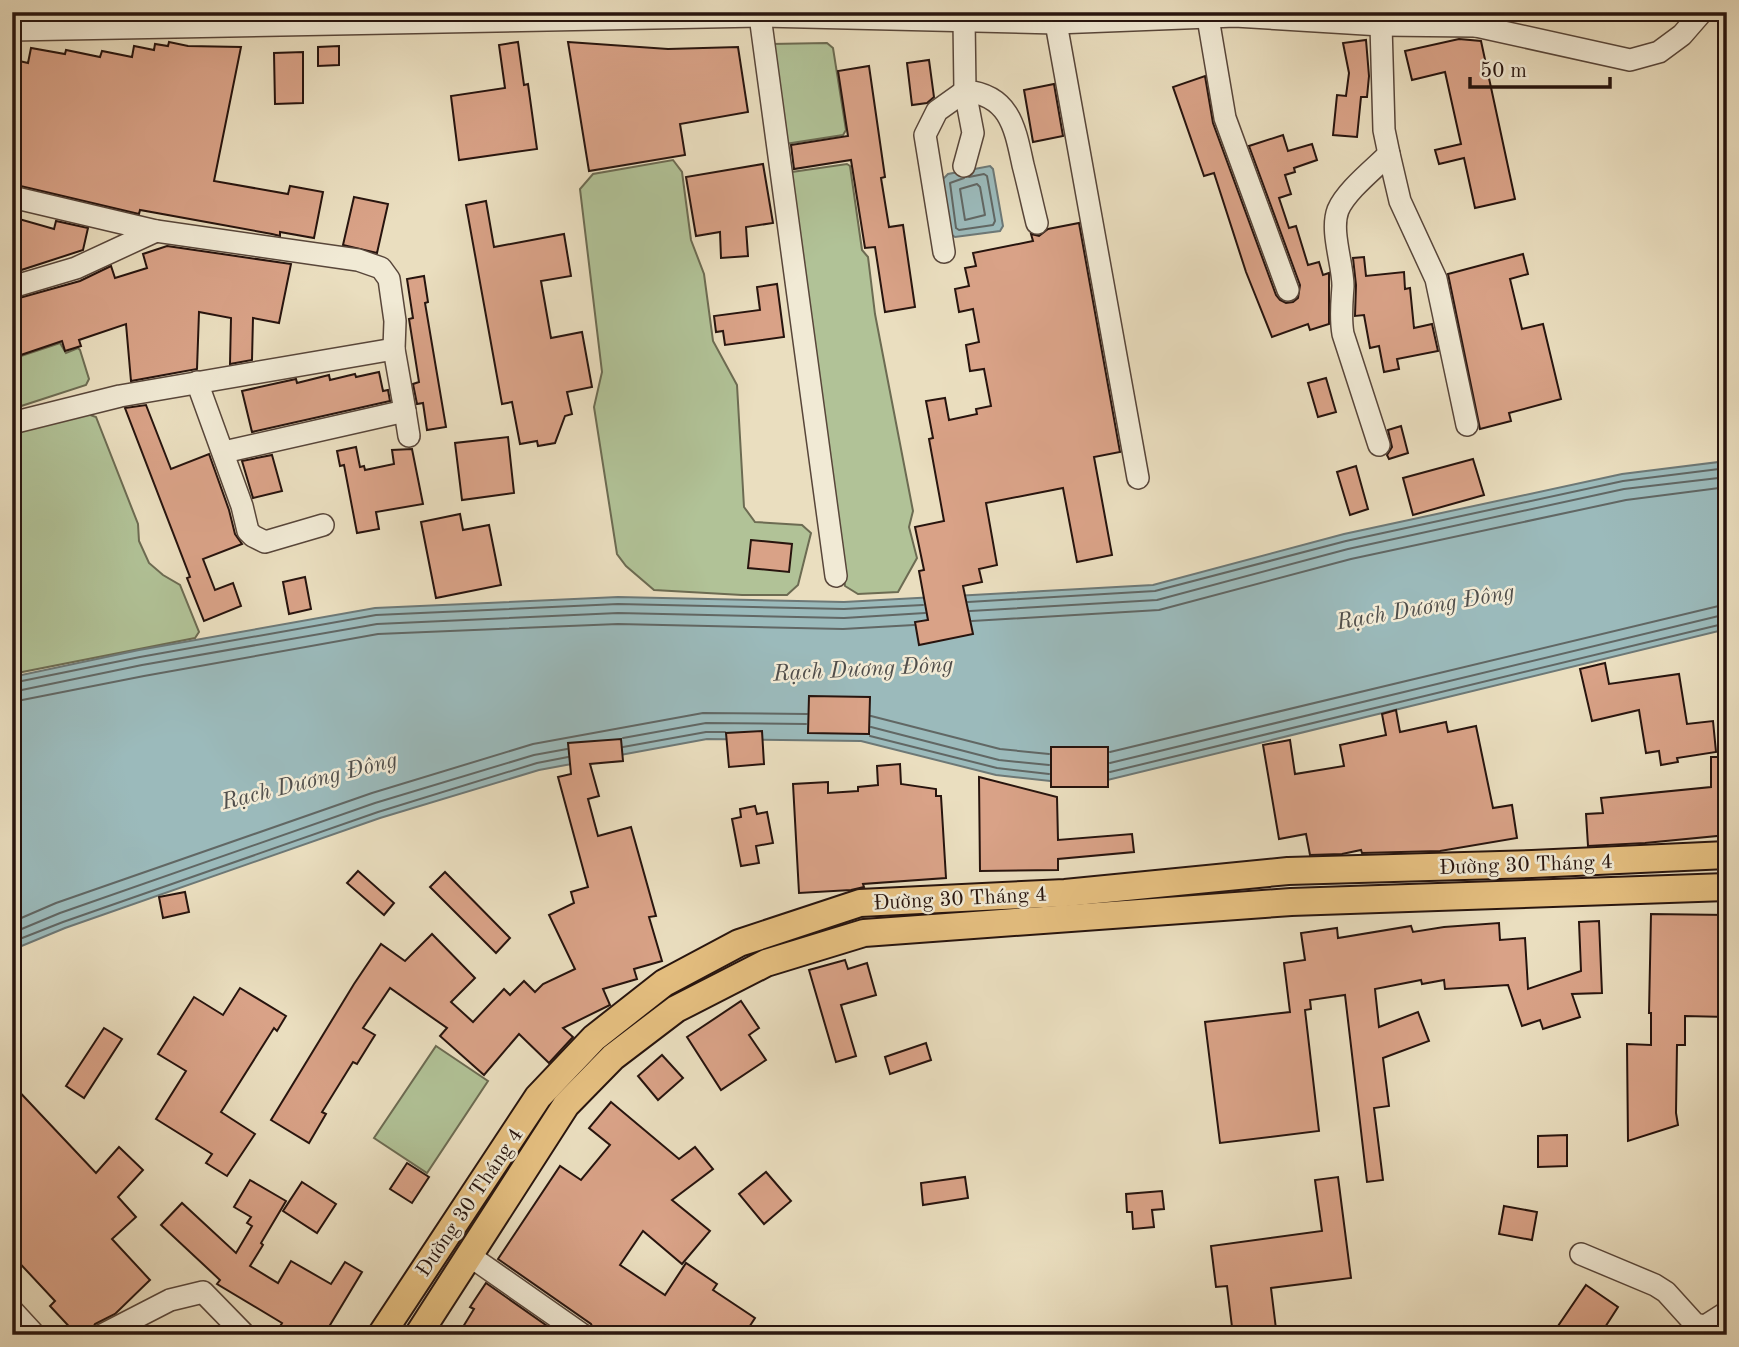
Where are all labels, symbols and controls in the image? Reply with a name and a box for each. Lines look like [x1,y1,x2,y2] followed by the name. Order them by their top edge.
[1470,46,1610,90] scale bar
[1480,61,1527,82] text: 50 m
[1333,580,1516,636] water label: Rạch Dương Đông
[771,653,954,687] water label: Rạch Dương Đông
[218,748,400,816] water label: Rạch Dương Đông
[1439,852,1613,879] street label: Đường 30 Tháng 4
[873,884,1048,915] street label: Đường 30 Tháng 4
[413,1125,528,1281] street label: Đường 30 Tháng 4

